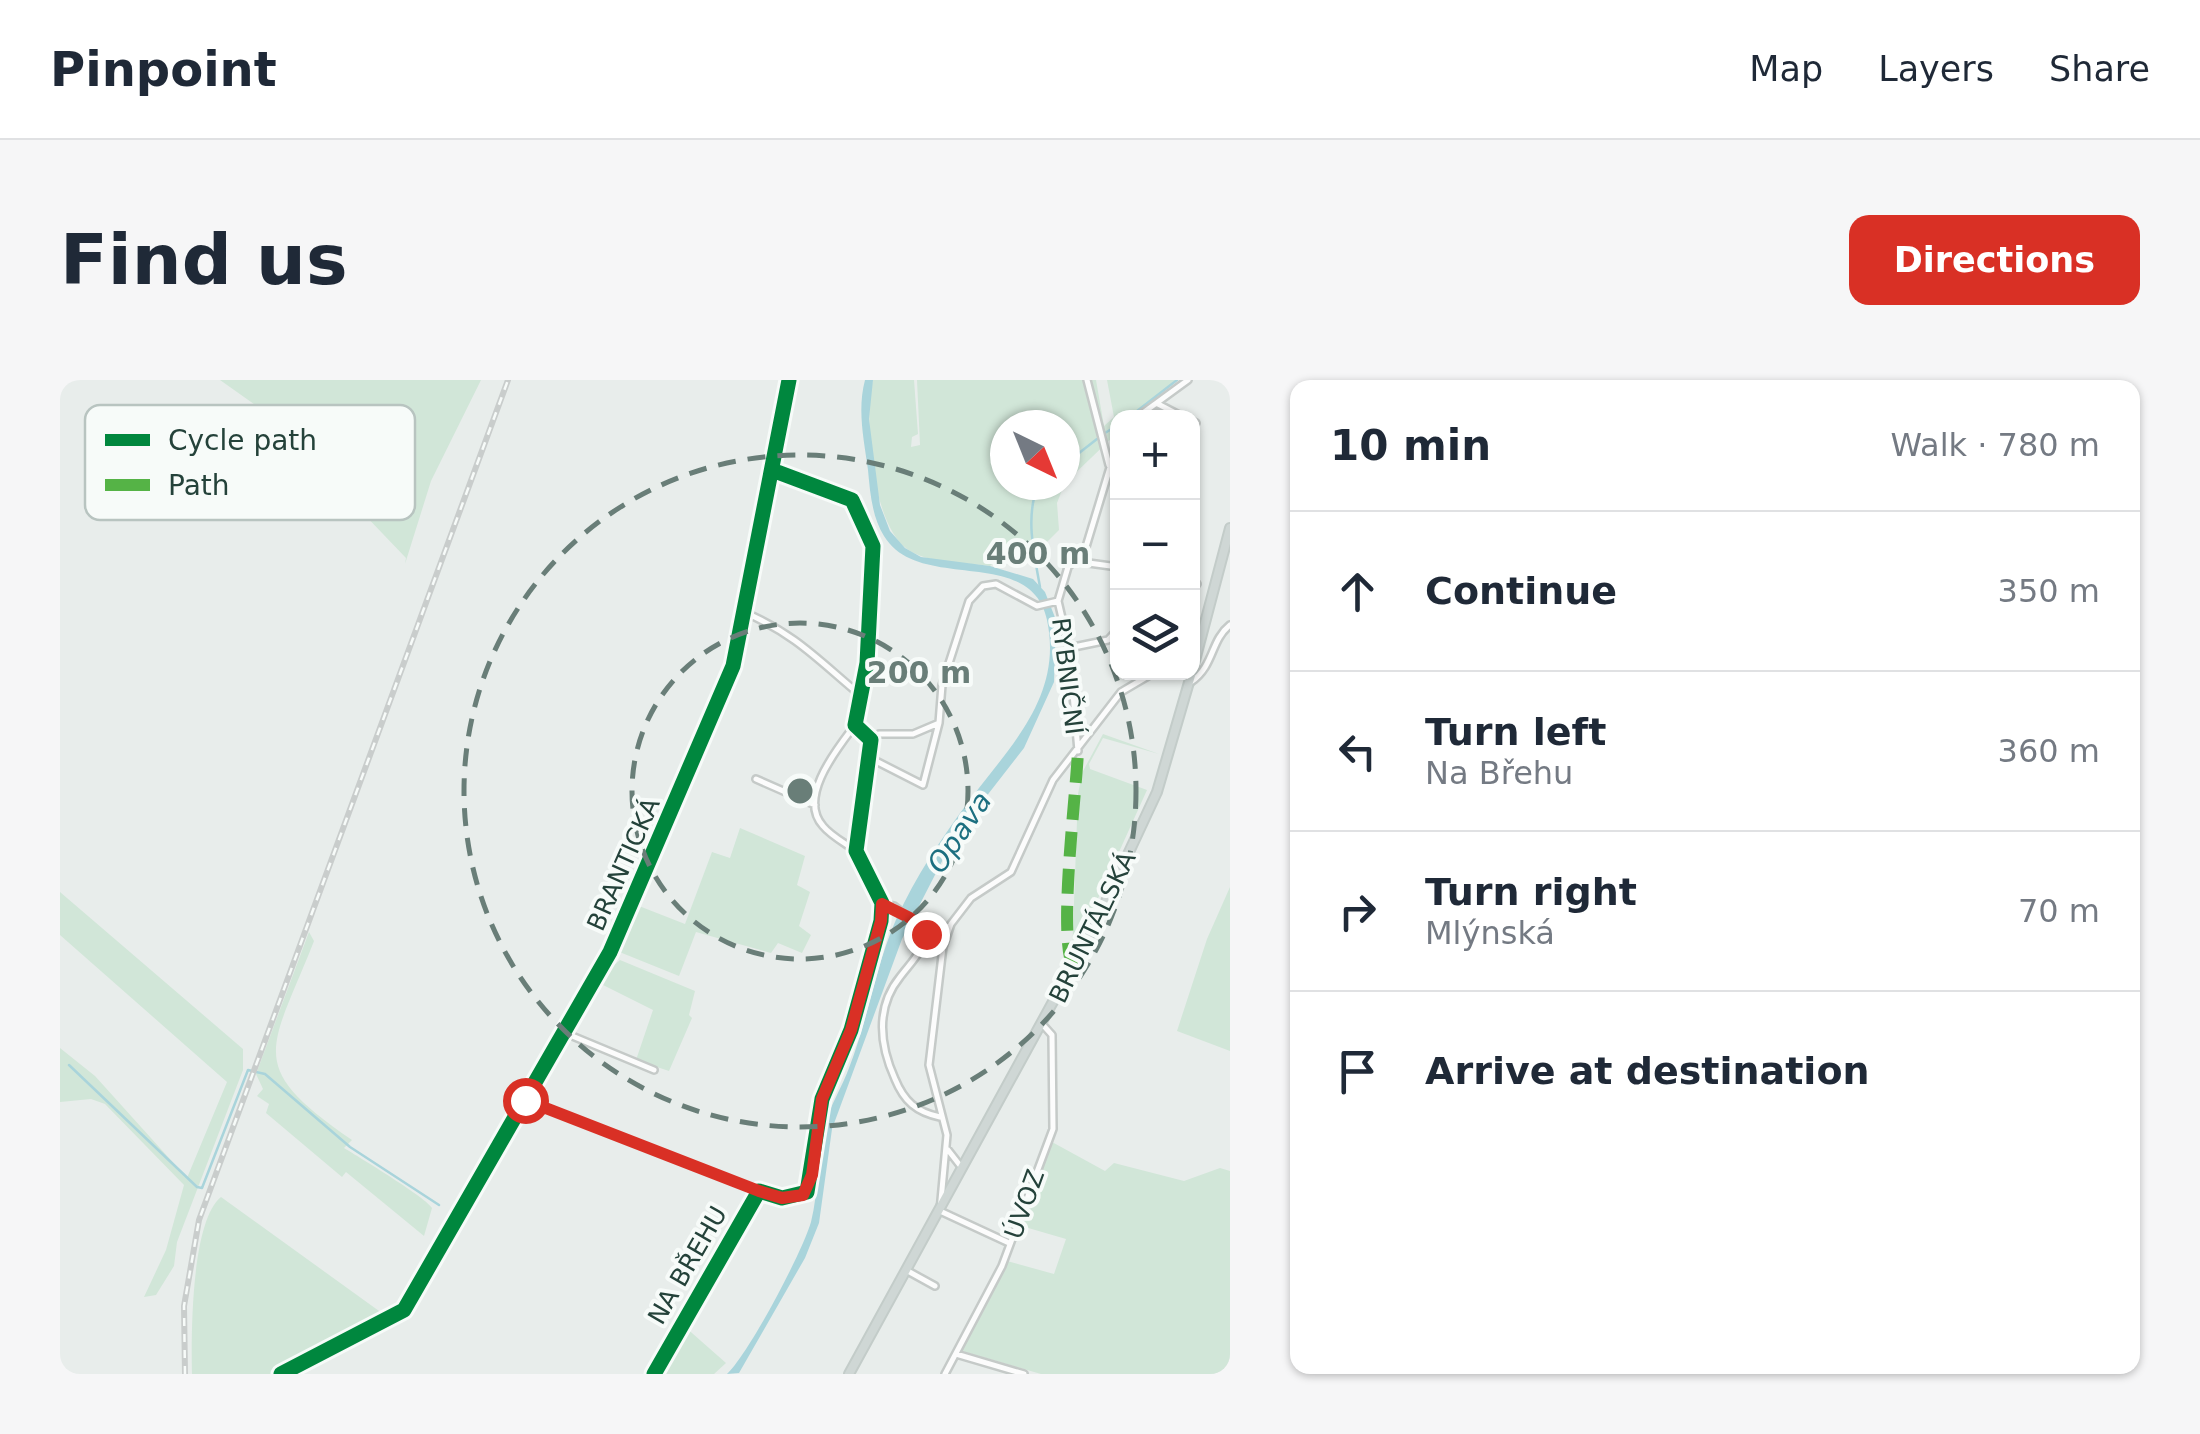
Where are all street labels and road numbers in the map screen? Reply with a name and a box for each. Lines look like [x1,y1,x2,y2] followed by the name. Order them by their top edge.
[1046,616,1090,736] street label: RYBNIČNÍ
[581,793,666,935] street label: BRANTICKÁ
[1043,847,1142,1008] street label: BRUNTÁLSKÁ
[998,1165,1050,1243] street label: ÚVOZ
[642,1201,733,1329] street label: NA BŘEHU

